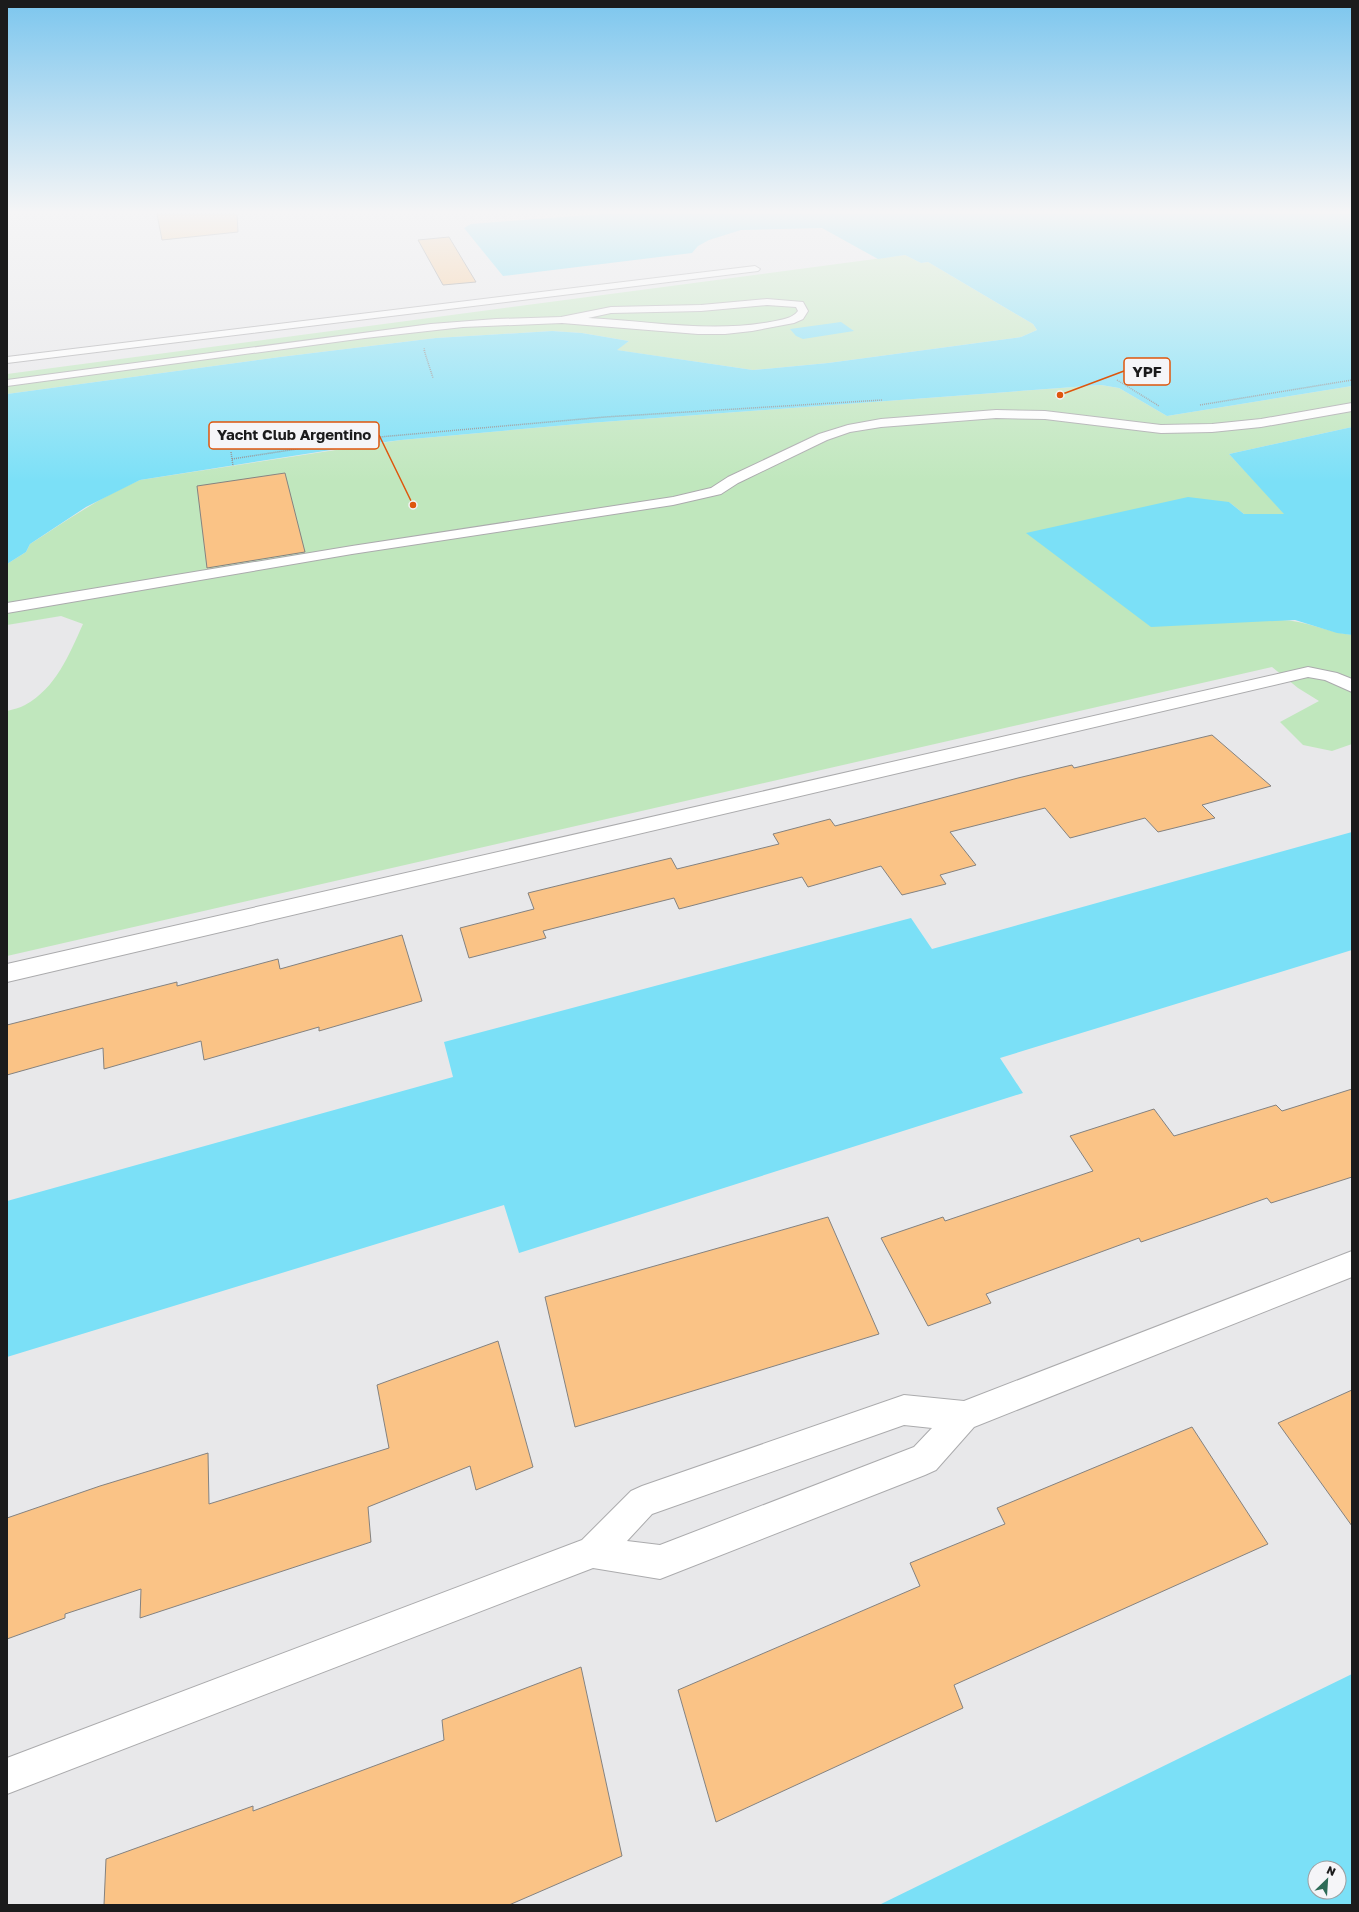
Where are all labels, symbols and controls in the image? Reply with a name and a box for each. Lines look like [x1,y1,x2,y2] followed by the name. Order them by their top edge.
[1124,358,1170,385] callout: YPF
[1132,362,1162,380] text: YPF
[209,422,379,449] callout: Yacht Club Argentino
[217,425,371,443] text: Yacht Club Argentino
[1307,1860,1347,1900] north arrow
[1325,1863,1338,1878] text: N

